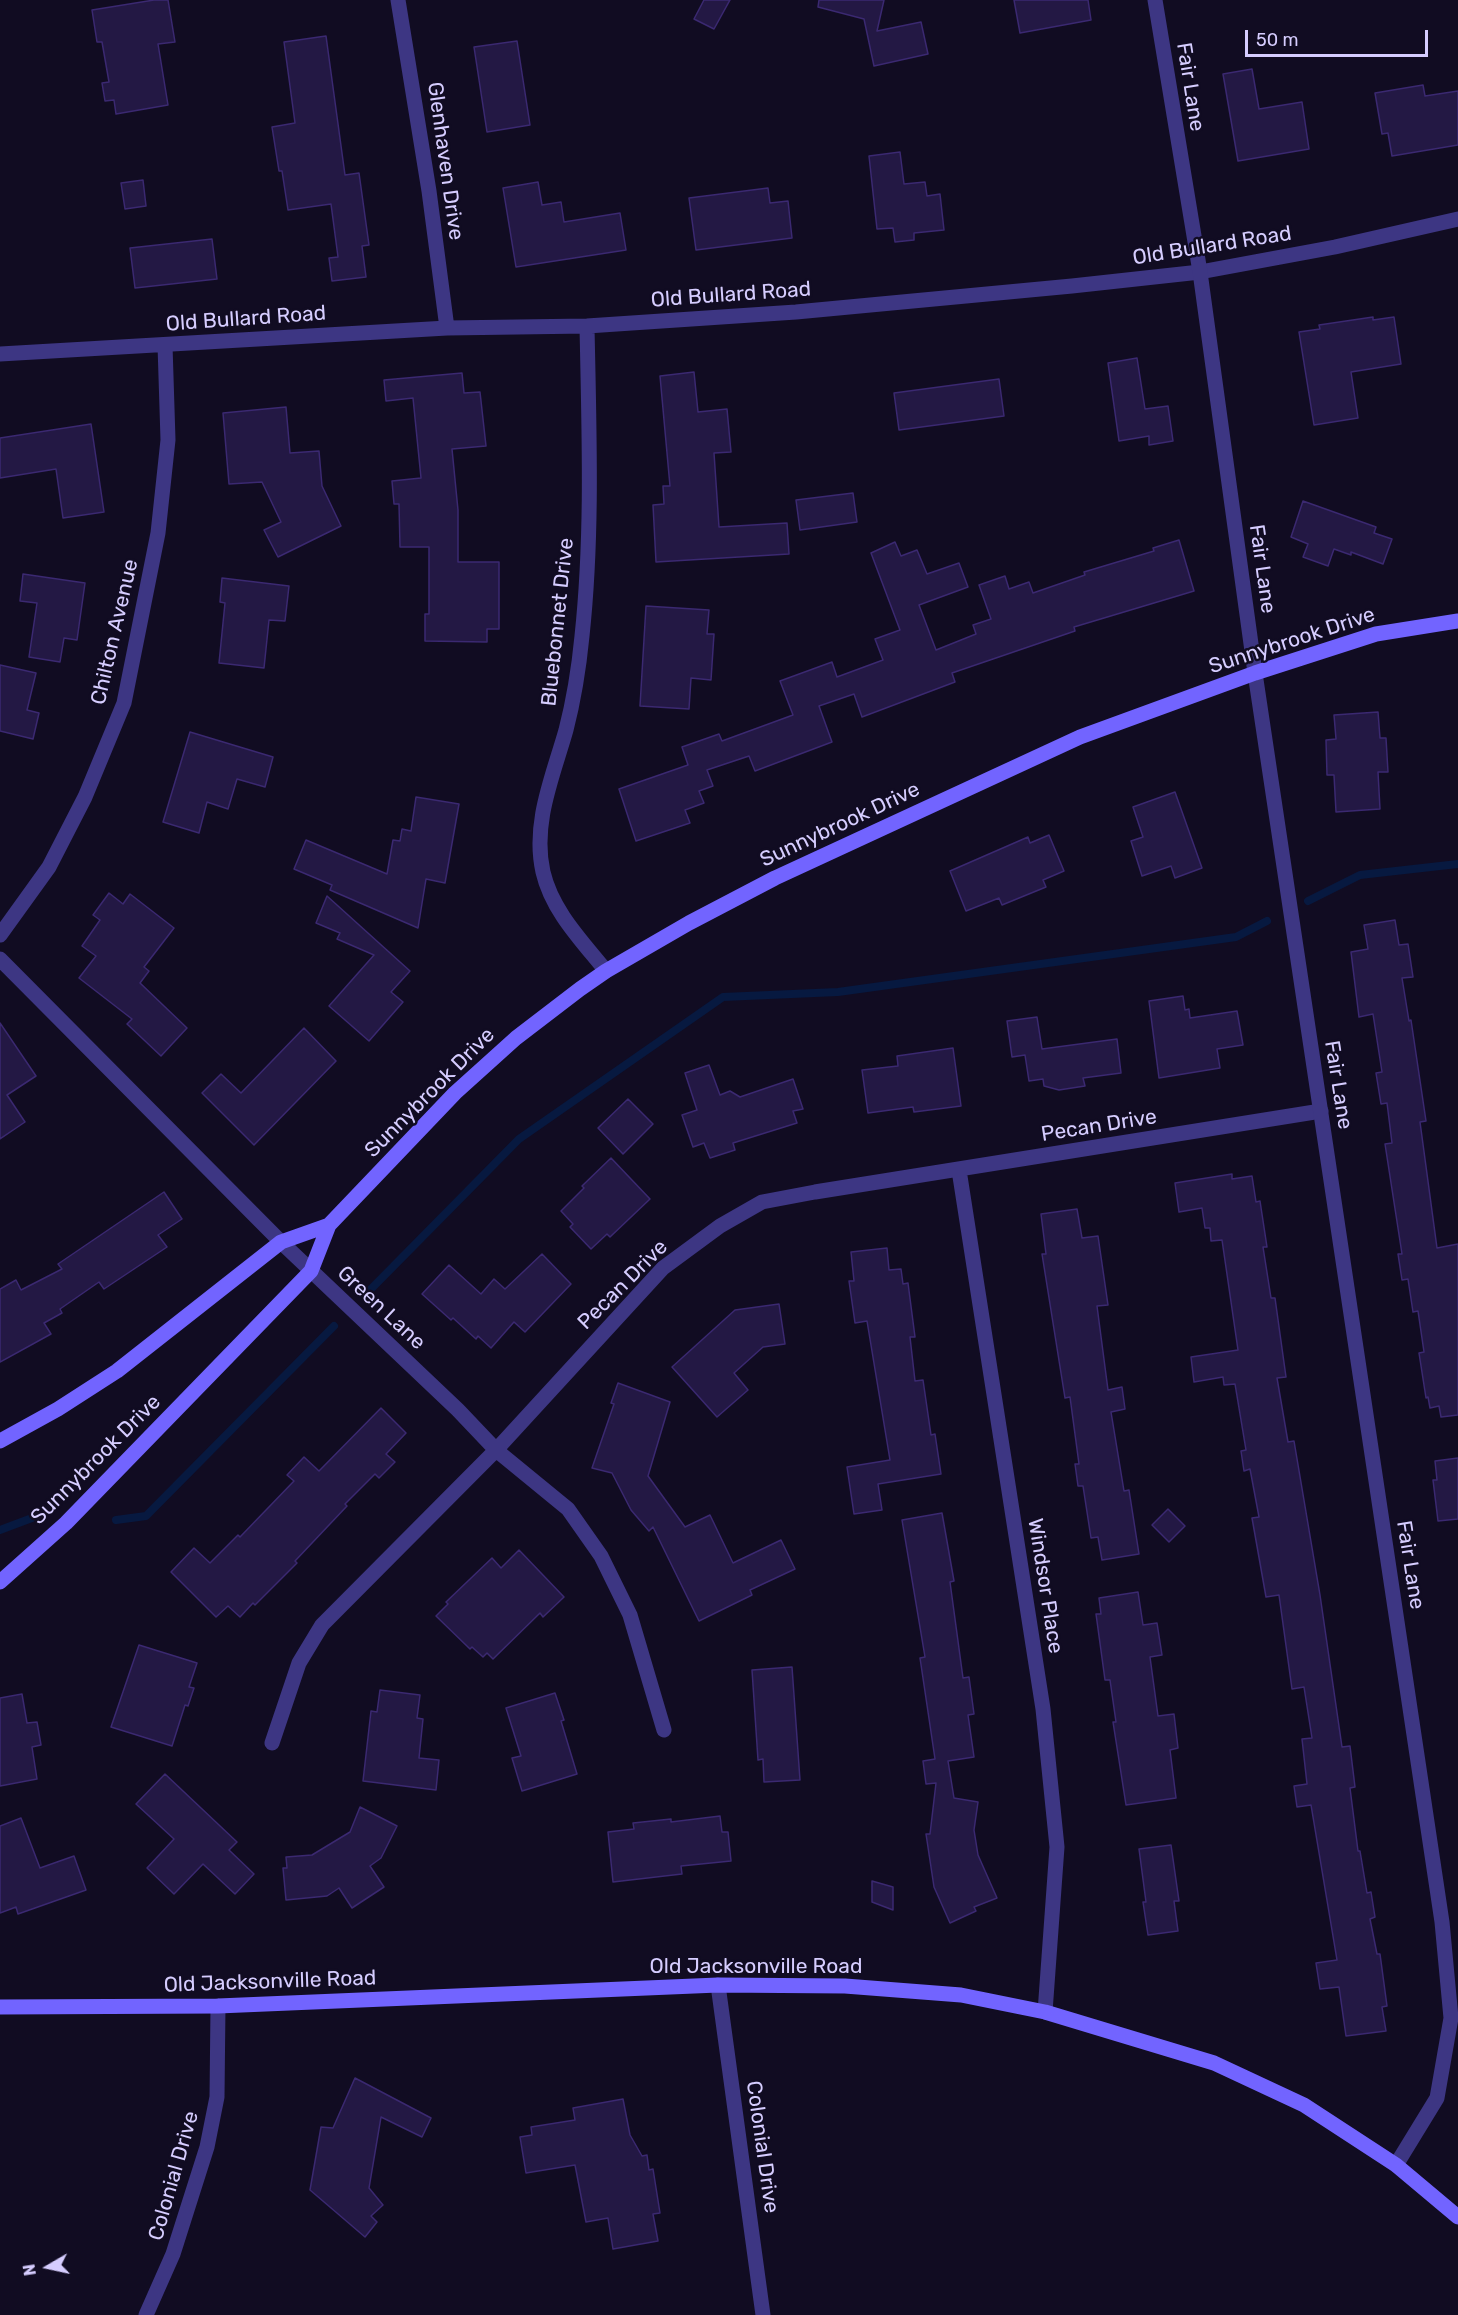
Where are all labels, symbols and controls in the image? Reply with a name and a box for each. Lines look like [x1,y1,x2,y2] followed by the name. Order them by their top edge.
[1248,18,1431,56] scale bar
[1256,29,1299,51] text: 50 m
[1171,41,1209,133] street label: Fair Lane
[421,80,469,242] street label: Glenhaven Drive
[1131,221,1293,271] street label: Old Bullard Road
[650,277,812,313] street label: Old Bullard Road
[165,301,327,337] street label: Old Bullard Road
[1243,523,1281,615] street label: Fair Lane
[537,537,579,707] street label: Bluebonnet Drive
[86,557,144,707] street label: Chilton Avenue
[1206,602,1378,680] street label: Sunnybrook Drive
[756,777,924,873] street label: Sunnybrook Drive
[360,1023,500,1163] street label: Sunnybrook Drive
[1319,1039,1357,1131] street label: Fair Lane
[1039,1104,1159,1148] street label: Pecan Drive
[573,1235,673,1335] street label: Pecan Drive
[332,1261,430,1355] street label: Green Lane
[26,1390,166,1530] street label: Sunnybrook Drive
[1022,1517,1068,1655] street label: Windsor Place
[1391,1519,1429,1611] street label: Fair Lane
[650,1954,862,1980] street label: Old Jacksonville Road
[163,1966,377,1998] street label: Old Jacksonville Road
[740,2079,784,2215] street label: Colonial Drive
[144,2108,204,2244] street label: Colonial Drive
[18,2237,78,2297] north arrow
[19,2263,40,2277] text: N

